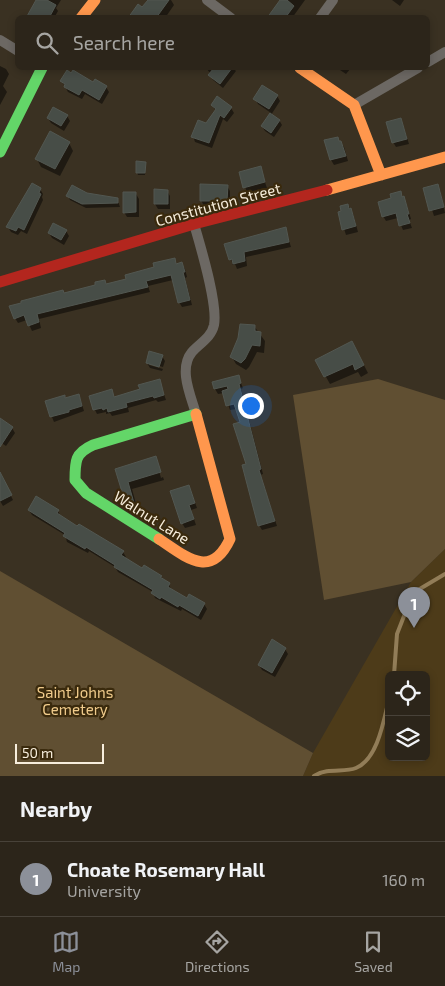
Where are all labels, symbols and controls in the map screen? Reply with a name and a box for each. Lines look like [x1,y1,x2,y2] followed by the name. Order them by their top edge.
[15,15,430,70] search box
[33,29,61,57] icon: search
[73,31,175,54] text: Search here
[153,179,283,229] street label: Constitution Street
[238,393,264,419] your location
[111,487,193,547] street label: Walnut Lane
[398,587,430,628] pin: 1
[385,671,430,761] map controls
[385,671,430,716] button: locate
[37,683,113,718] park label: Saint Johns Cemetery
[385,716,430,761] button: layers
[15,741,104,764] scale bar
[22,744,53,761] text: 50 m
[20,796,92,821] text: Nearby
[67,858,265,881] text: Choate Rosemary Hall
[33,870,39,889] text: 1
[382,870,425,889] text: 160 m
[67,881,141,900] text: University
[52,928,80,975] tab: Map
[185,928,250,975] tab: Directions
[354,928,393,975] tab: Saved

